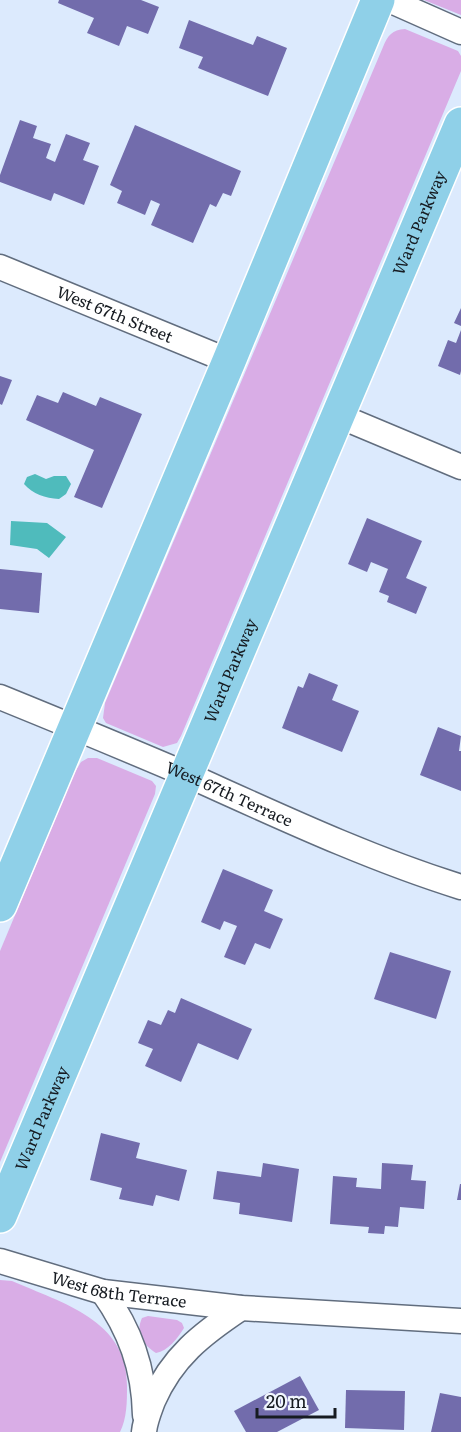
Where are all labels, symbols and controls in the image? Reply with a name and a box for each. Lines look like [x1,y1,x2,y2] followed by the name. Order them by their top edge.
[385,166,451,278] street label: Ward Parkway
[53,279,177,348] street label: West 67th Street
[197,613,262,726] street label: Ward Parkway
[163,754,297,832] street label: West 67th Terrace
[8,1061,74,1174] street label: Ward Parkway
[49,1264,188,1313] street label: West 68th Terrace
[257,1381,335,1419] scale bar
[266,1387,307,1414] text: 20 m

